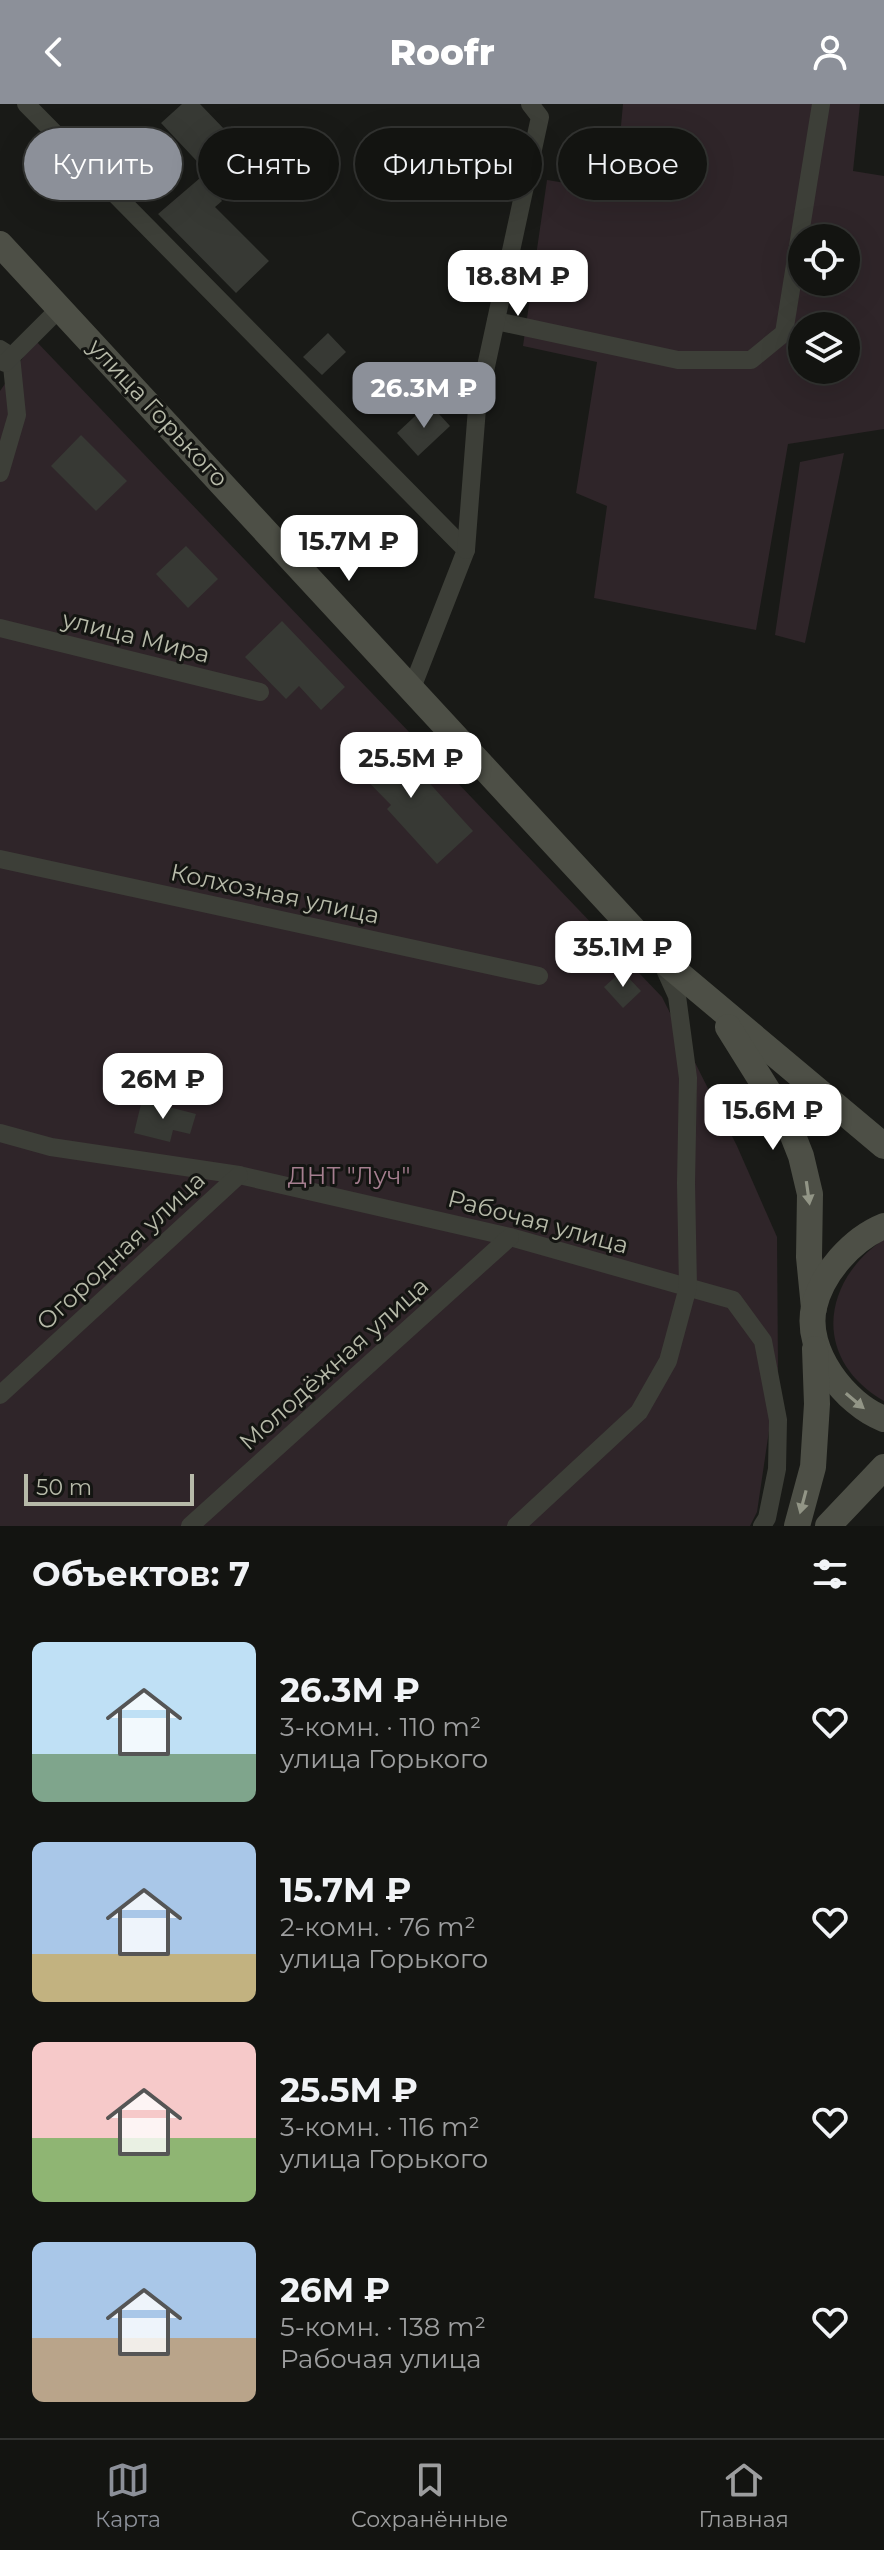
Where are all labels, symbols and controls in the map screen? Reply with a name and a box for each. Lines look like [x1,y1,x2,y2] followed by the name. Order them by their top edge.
[32,30,76,74] icon: back
[389,30,495,74] text: Roofr
[808,30,852,74] icon: person
[24,128,182,200] chip: Купить
[198,128,339,200] chip: Снять
[355,128,542,200] chip: Фильтры
[558,128,707,200] chip: Новое
[788,224,860,384] map controls
[788,224,860,296] button: locate
[444,250,592,318] pin: 18.8M ₽
[466,260,570,292] text: 18.8M ₽
[788,312,860,384] button: layers
[82,332,235,493] street label: улица Горького
[350,362,498,430] pin: 26.3M ₽
[371,372,478,404] text: 26.3M ₽
[275,515,423,583] pin: 15.7M ₽
[299,525,399,557] text: 15.7M ₽
[58,604,213,669] street label: улица Мира
[337,732,485,800] pin: 25.5M ₽
[358,742,464,774] text: 25.5M ₽
[168,857,382,930] street label: Колхозная улица
[549,921,697,989] pin: 35.1M ₽
[573,931,673,963] text: 35.1M ₽
[107,1053,219,1121] pin: 26M ₽
[121,1063,205,1095] text: 26M ₽
[699,1084,847,1152] pin: 15.6M ₽
[722,1094,824,1126] text: 15.6M ₽
[288,1161,410,1190] park label: ДНТ "Луч"
[30,1165,211,1336] street label: Огородная улица
[802,1181,815,1206] one-way arrow
[445,1183,632,1260] street label: Рабочая улица
[233,1271,434,1456] street label: Молодёжная улица
[845,1392,865,1409] one-way arrow
[24,1470,194,1506] scale bar
[36,1474,92,1501] text: 50 m
[797,1490,809,1515] one-way arrow
[808,1552,852,1596] icon: filters
[32,1553,250,1595] text: Объектов: 7
[280,1669,420,1711] text: 26.3M ₽
[96,1674,192,1770] icon: home
[808,1700,852,1744] icon: heart
[280,1711,481,1743] text: 3-комн. · 110 m²
[280,1743,488,1775] text: улица Горького
[280,1869,411,1911] text: 15.7M ₽
[96,1874,192,1970] icon: home
[808,1900,852,1944] icon: heart
[280,1911,476,1943] text: 2-комн. · 76 m²
[280,1943,488,1975] text: улица Горького
[280,2069,418,2111] text: 25.5M ₽
[96,2074,192,2170] icon: home
[808,2100,852,2144] icon: heart
[280,2111,480,2143] text: 3-комн. · 116 m²
[280,2143,488,2175] text: улица Горького
[280,2269,390,2311] text: 26M ₽
[96,2274,192,2370] icon: home
[808,2300,852,2344] icon: heart
[280,2311,486,2343] text: 5-комн. · 138 m²
[280,2343,481,2375] text: Рабочая улица
[95,2458,161,2533] tab: Карта
[351,2458,508,2533] tab: Сохранённые
[699,2458,789,2533] tab: Главная

